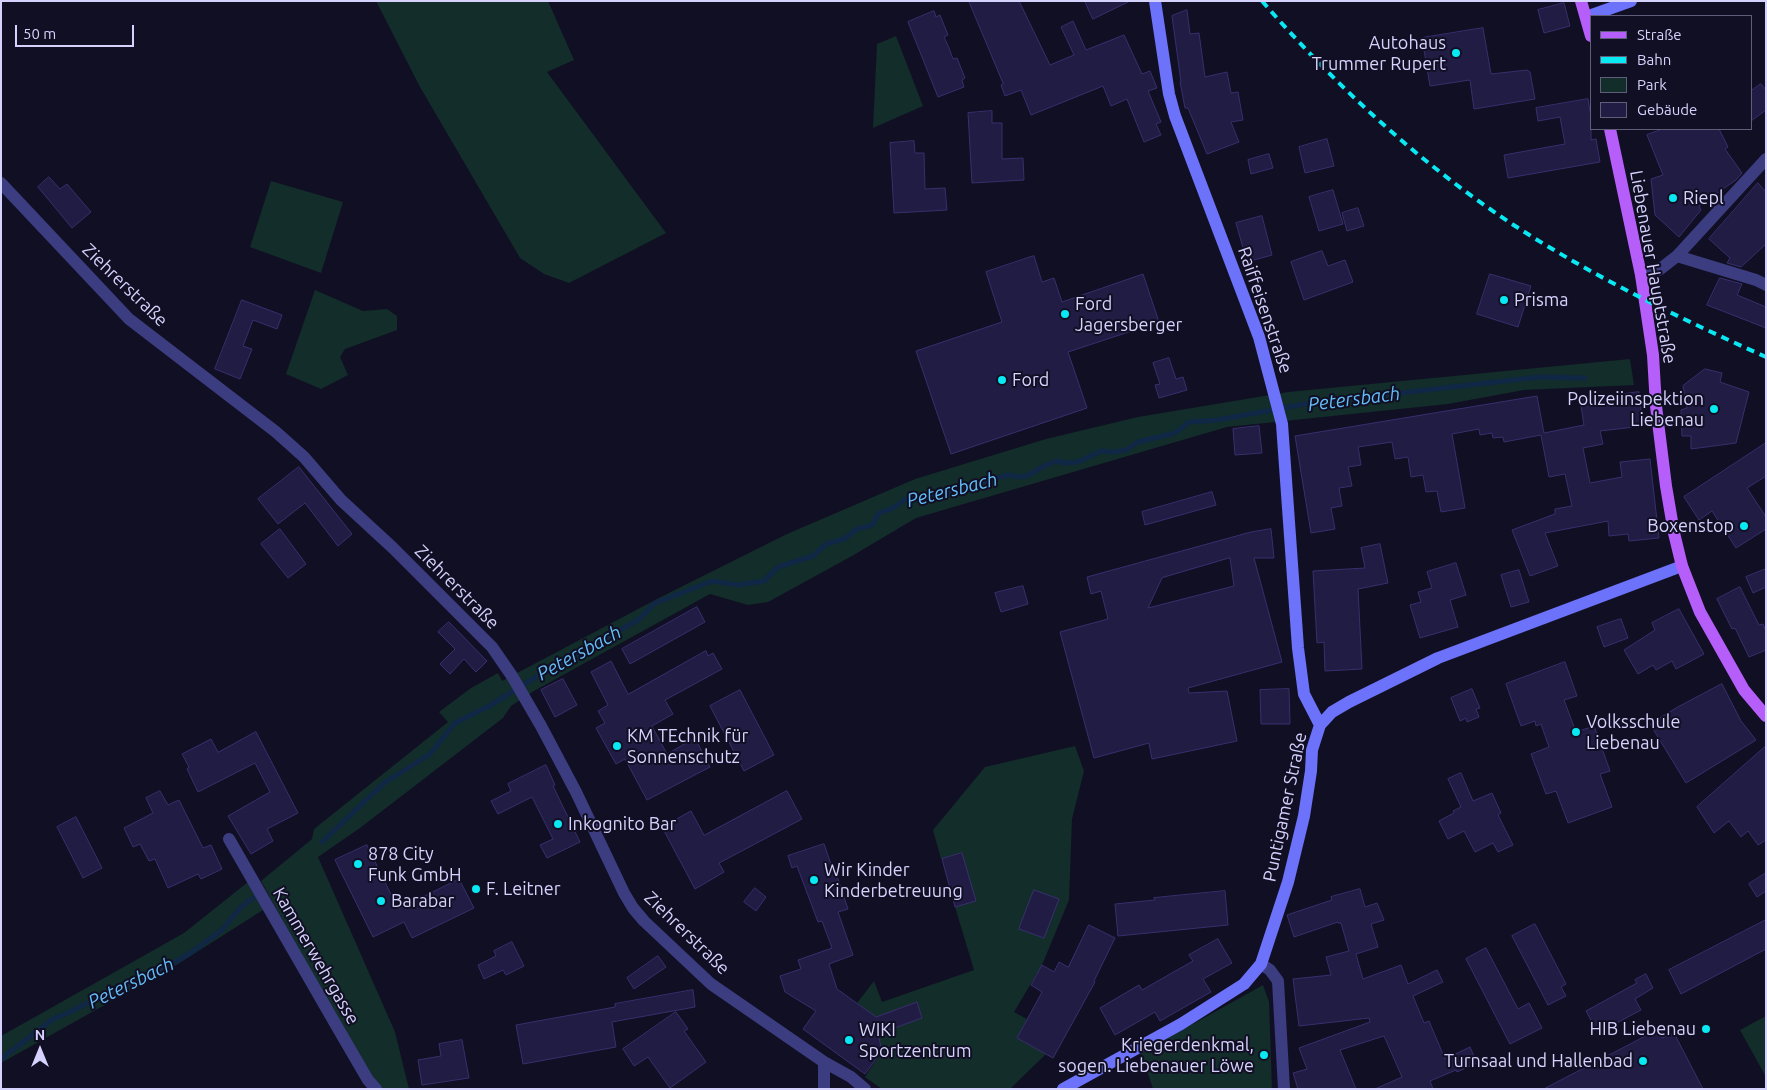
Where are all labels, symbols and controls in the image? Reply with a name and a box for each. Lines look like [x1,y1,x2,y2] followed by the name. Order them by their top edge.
[18,15,136,47] scale bar
[1590,15,1752,130] legend
[23,25,56,42] text: 50 m
[1637,26,1681,43] text: Straße
[1312,32,1446,74] place label: Autohaus Trummer Rupert
[1450,47,1462,59] marker: Autohaus Trummer Rupert
[1637,51,1671,68] text: Bahn
[1637,76,1667,93] text: Park
[1637,101,1697,118] text: Gebäude
[1625,169,1681,365] street label: Liebenauer Hauptstraße
[1683,187,1724,209] place label: Riepl
[1667,192,1679,204] marker: Riepl
[78,239,172,331] street label: Ziehrerstraße
[1233,244,1297,376] street label: Raiffeisenstraße
[1514,289,1569,311] place label: Prisma
[1075,293,1182,336] place label: Ford Jagersberger
[1498,294,1510,306] marker: Prisma
[1059,308,1071,320] marker: Ford Jagersberger
[1012,369,1049,391] place label: Ford
[996,374,1008,386] marker: Ford
[1307,382,1401,416] water label: Petersbach
[1567,388,1704,430] place label: Polizeiinspektion Liebenau
[1708,403,1720,415] marker: Polizeiinspektion Liebenau
[904,468,1000,512] water label: Petersbach
[1647,515,1734,537] place label: Boxenstop
[1738,520,1750,532] marker: Boxenstop
[410,540,504,634] street label: Ziehrerstraße
[533,621,625,685] water label: Petersbach
[1586,711,1680,754] place label: Volksschule Liebenau
[627,725,748,768] place label: KM TEchnik für Sonnenschutz
[1570,726,1582,738] marker: Volksschule Liebenau
[1259,730,1311,884] street label: Puntigamer Straße
[611,740,623,752] marker: KM TEchnik für Sonnenschutz
[568,813,676,835] place label: Inkognito Bar
[552,818,564,830] marker: Inkognito Bar
[368,843,462,886] place label: 878 City Funk GmbH
[352,858,364,870] marker: 878 City Funk GmbH
[824,859,963,902] place label: Wir Kinder Kinderbetreuung
[808,874,820,886] marker: Wir Kinder Kinderbetreuung
[486,878,561,900] place label: F. Leitner
[470,883,482,895] marker: F. Leitner
[268,884,364,1028] street label: Kammerwehrgasse
[640,887,734,979] street label: Ziehrerstraße
[391,890,454,912] place label: Barabar
[375,895,387,907] marker: Barabar
[84,952,178,1014] water label: Petersbach
[1590,1018,1696,1040] place label: HIB Liebenau
[859,1019,971,1062] place label: WIKI Sportzentrum
[1700,1023,1712,1035] marker: HIB Liebenau
[15,1025,65,1075] north arrow
[35,1027,45,1043] text: N
[843,1034,855,1046] marker: WIKI Sportzentrum
[1058,1034,1254,1076] place label: Kriegerdenkmal, sogen. Liebenauer Löwe
[1258,1049,1270,1061] marker: Kriegerdenkmal, sogen. Liebenauer Löwe
[1444,1050,1633,1072] place label: Turnsaal und Hallenbad
[1637,1055,1649,1067] marker: Turnsaal und Hallenbad

